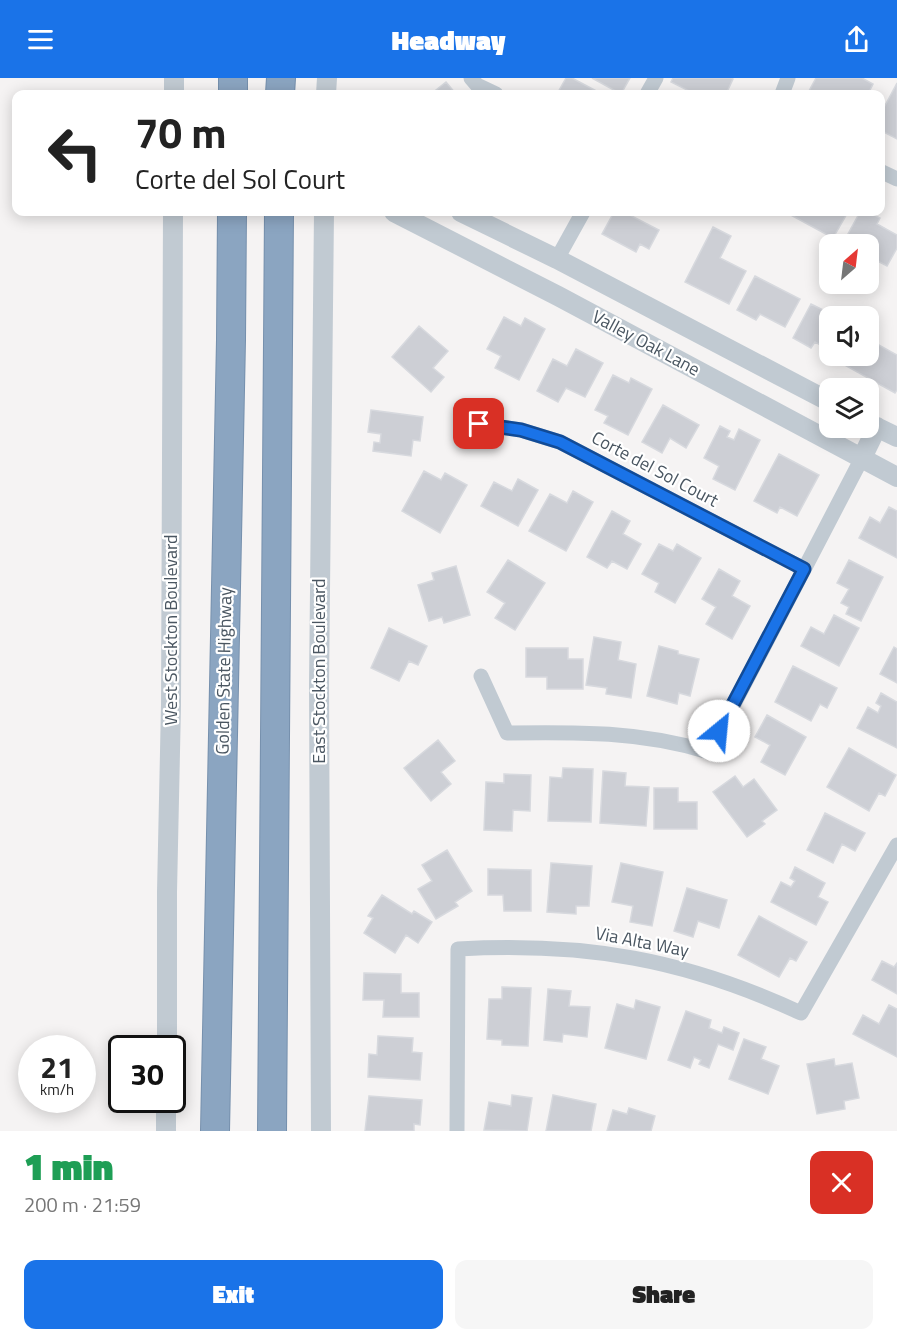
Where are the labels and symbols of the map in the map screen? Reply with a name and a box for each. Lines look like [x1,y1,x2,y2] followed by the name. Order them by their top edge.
[819,234,879,294] north arrow
[587,303,705,382] street label: Valley Oak Lane
[453,398,504,449] pin
[587,424,724,514] street label: Corte del Sol Court
[157,535,184,725] street label: West Stockton Boulevard
[305,578,332,764] street label: East Stockton Boulevard
[209,587,238,755] street label: Golden State Highway
[687,699,751,763] position arrow
[593,919,692,964] street label: Via Alta Way
[108,1035,186,1113] speed limit sign: 30

